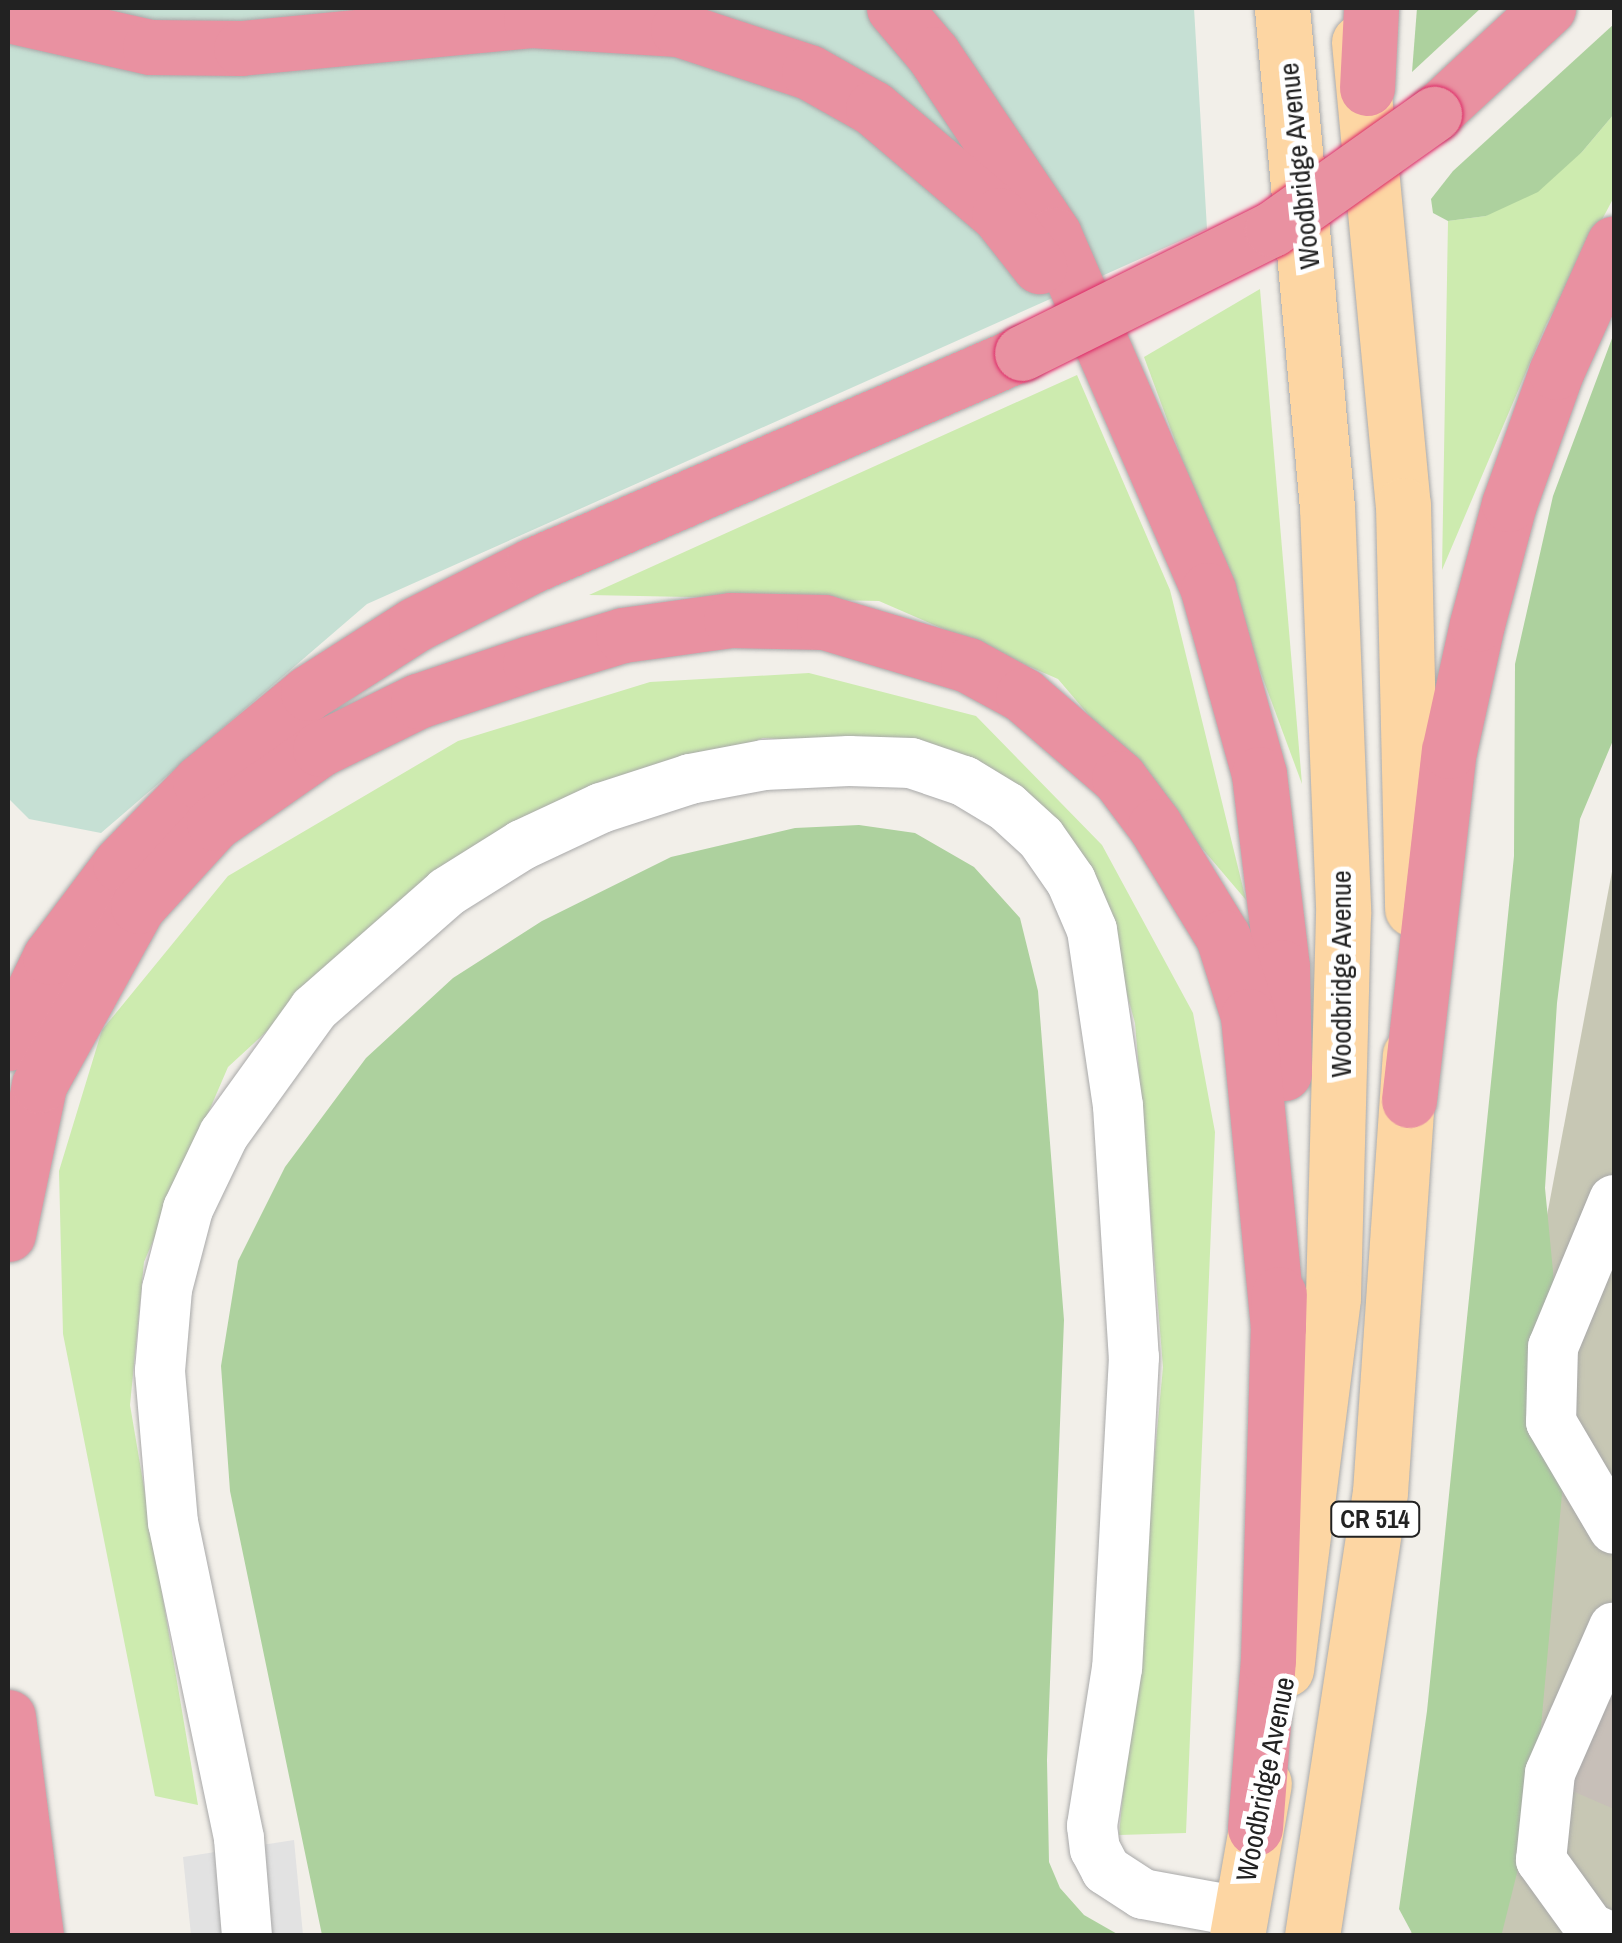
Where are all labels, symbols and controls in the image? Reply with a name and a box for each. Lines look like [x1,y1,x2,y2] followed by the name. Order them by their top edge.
[1271,61,1327,271] street label: Woodbridge Avenue
[1324,870,1358,1078] street label: Woodbridge Avenue
[1330,1499,1420,1539] road number: CR 514
[1229,1673,1301,1885] street label: Woodbridge Avenue

